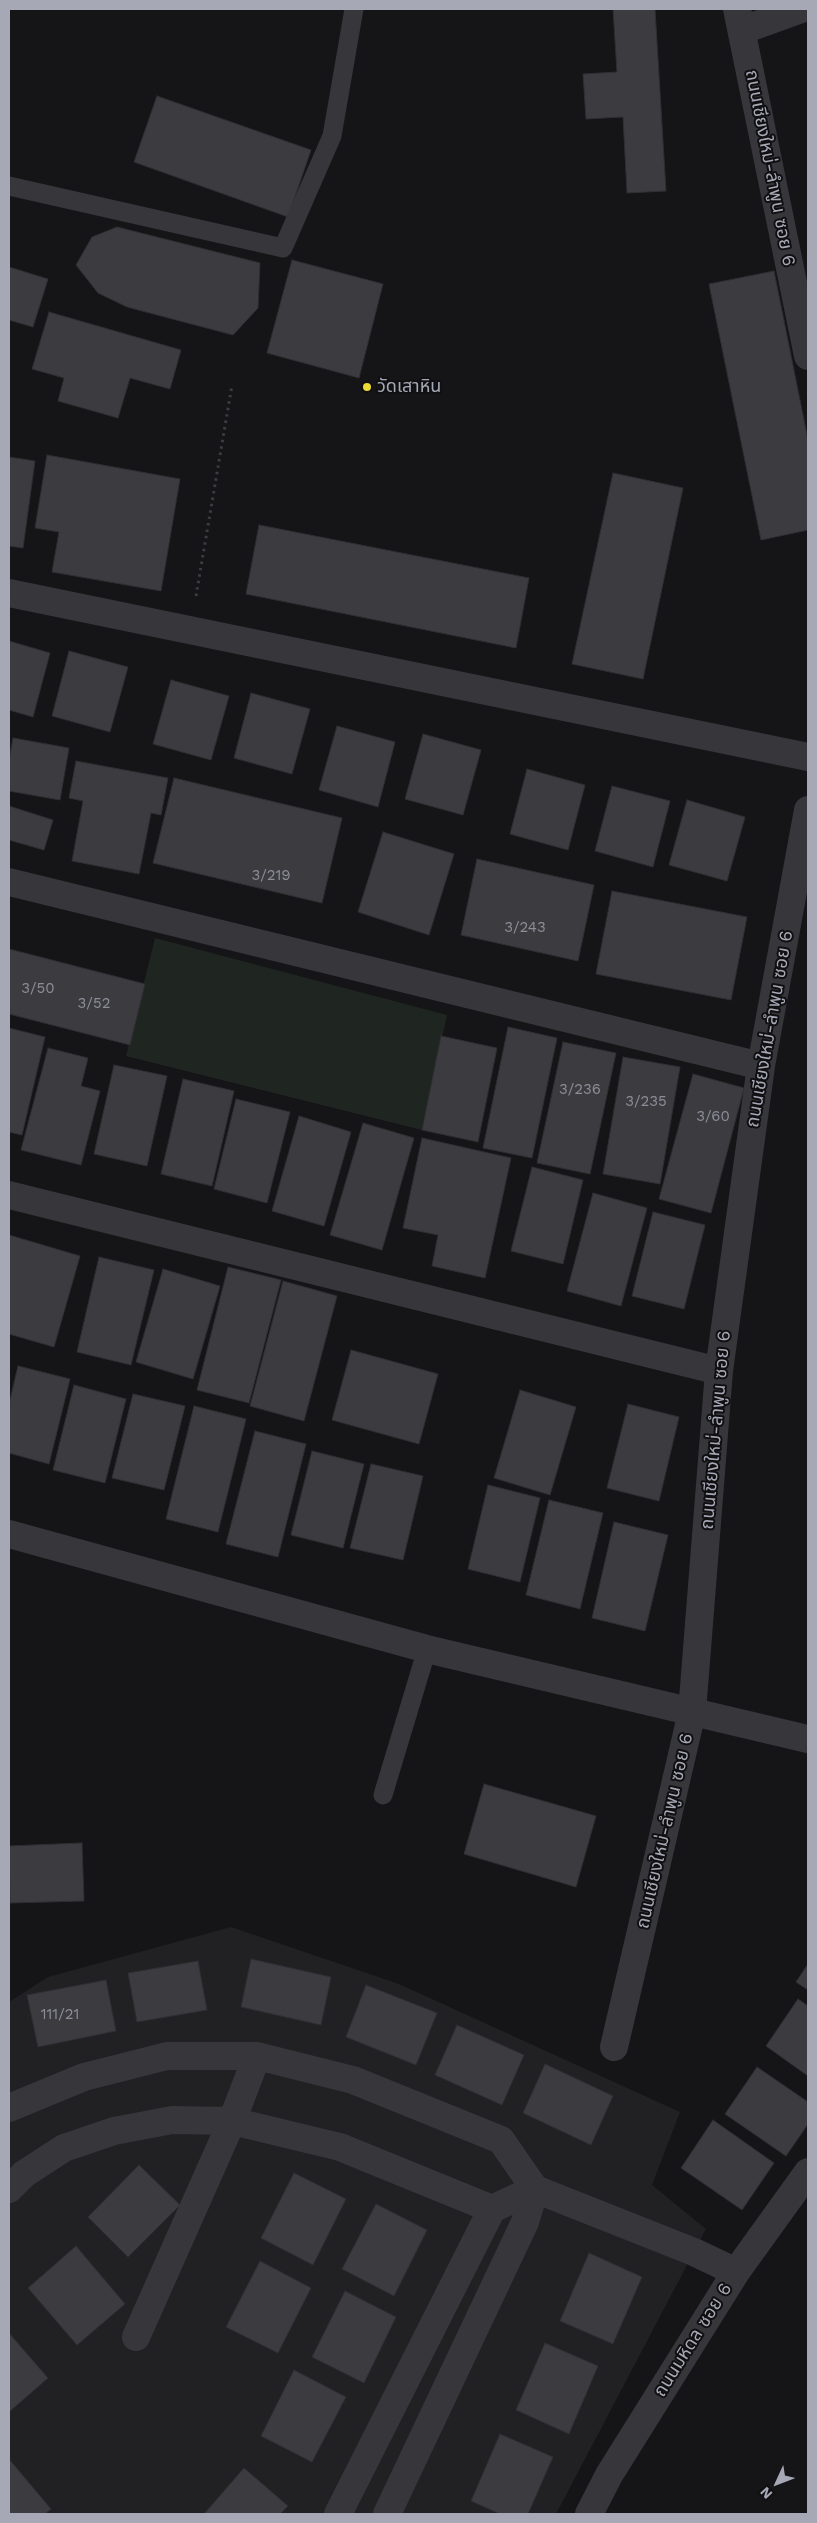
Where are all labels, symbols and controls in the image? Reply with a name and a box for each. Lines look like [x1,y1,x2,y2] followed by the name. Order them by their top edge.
[740,68,800,268] street label: ถนนเชียงใหม่-ลำพูน ซอย 6
[377,376,441,398] place label: วัดเสาหิน
[361,381,373,393] marker: วัดเสาหิน
[251,867,291,885] house number: 3/219
[504,919,546,937] house number: 3/243
[742,929,798,1129] street label: ถนนเชียงใหม่-ลำพูน ซอย 6
[21,980,55,998] house number: 3/50
[78,995,110,1013] house number: 3/52
[559,1081,601,1099] house number: 3/236
[625,1093,667,1111] house number: 3/235
[696,1108,730,1126] house number: 3/60
[697,1330,735,1530] street label: ถนนเชียงใหม่-ลำพูน ซอย 6
[632,1731,698,1931] street label: ถนนเชียงใหม่-ลำพูน ซอย 6
[41,2006,79,2024] house number: 111/21
[649,2279,737,2401] street label: ถนนมหิดล ซอย 6
[752,2458,802,2508] north arrow
[757,2484,775,2502] text: N

